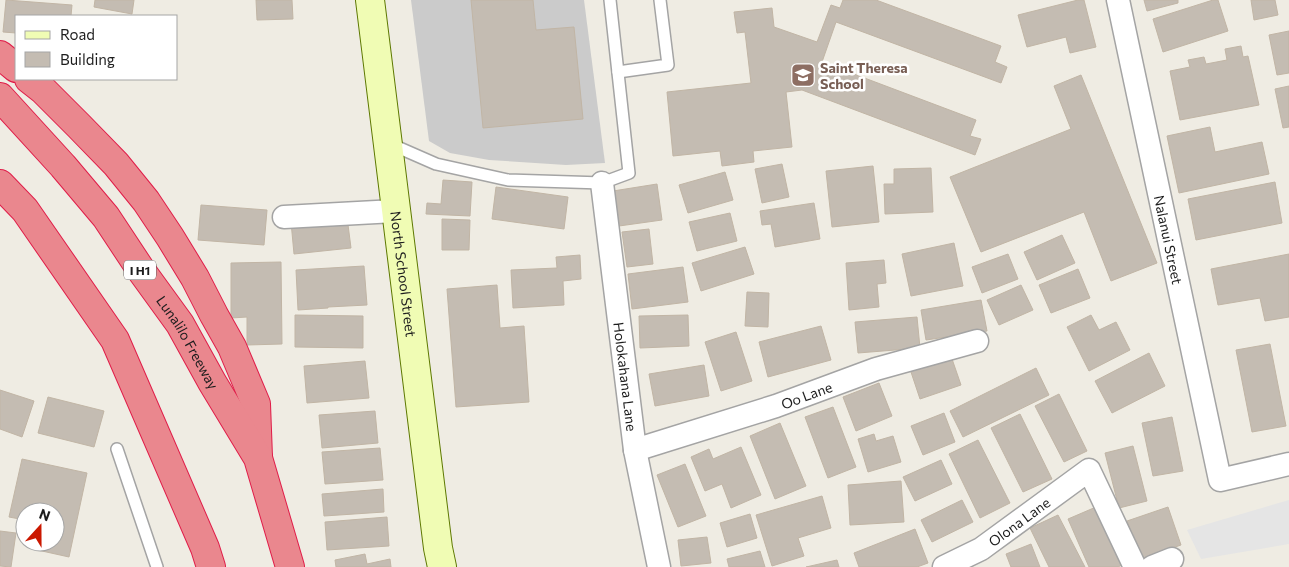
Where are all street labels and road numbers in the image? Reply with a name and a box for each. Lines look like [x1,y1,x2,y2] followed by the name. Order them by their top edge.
[1151,194,1187,286] street label: Nalanui Street
[388,210,420,338] street label: North School Street
[124,260,156,280] road number: I H1
[153,292,223,392] street label: Lunalilo Freeway
[611,321,641,432] street label: Holokahana Lane
[778,378,834,412] street label: Oo Lane
[985,493,1053,550] street label: Olona Lane

